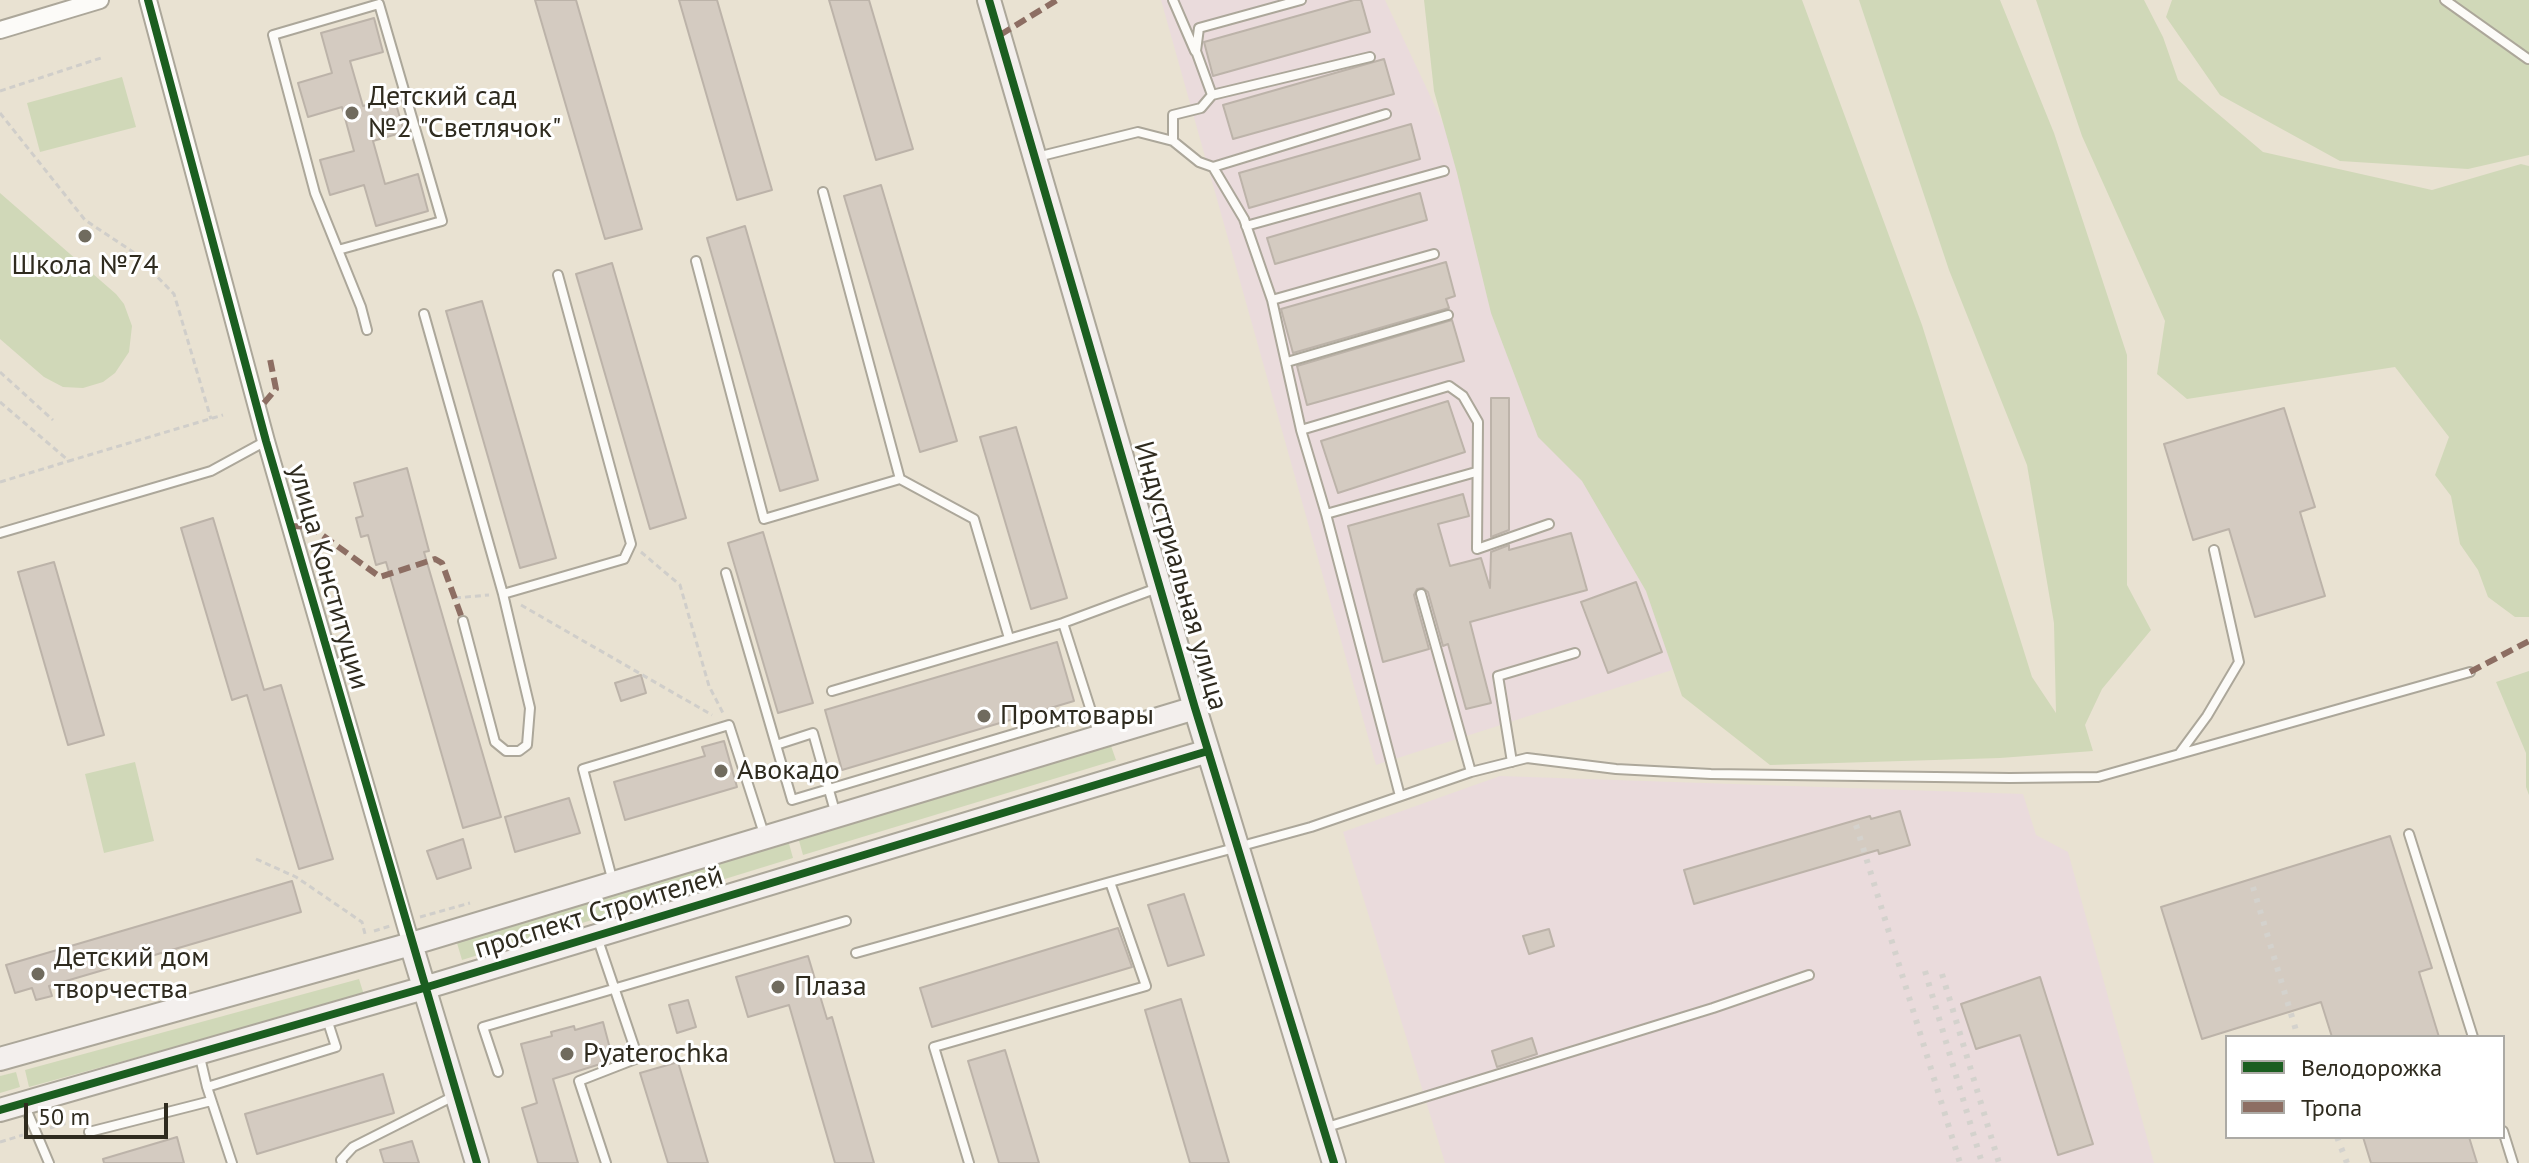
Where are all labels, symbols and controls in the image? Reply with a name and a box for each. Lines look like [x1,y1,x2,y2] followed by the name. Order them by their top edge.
[368,80,561,146] place label: Детский сад №2 "Светлячок"
[343,104,361,122] marker: Детский сад №2 "Светлячок"
[76,227,94,245] marker: Школа №74
[11,249,159,283] place label: Школа №74
[1126,438,1234,714] street label: Индустриальная улица
[280,460,376,694] street label: улица Конституции
[1000,699,1154,733] place label: Промтовары
[975,707,993,725] marker: Промтовары
[737,754,840,788] place label: Авокадо
[712,762,730,780] marker: Авокадо
[471,859,727,967] street label: проспект Строителей
[54,941,209,1007] place label: Детский дом творчества
[29,965,47,983] marker: Детский дом творчества
[794,970,867,1004] place label: Плаза
[769,978,787,996] marker: Плаза
[2225,1035,2505,1139] legend
[583,1037,729,1071] place label: Pyaterochka
[558,1045,576,1063] marker: Pyaterochka
[2301,1052,2442,1083] text: Велодорожка
[28,1087,172,1137] scale bar
[2301,1092,2362,1123] text: Тропа
[38,1101,90,1132] text: 50 m

